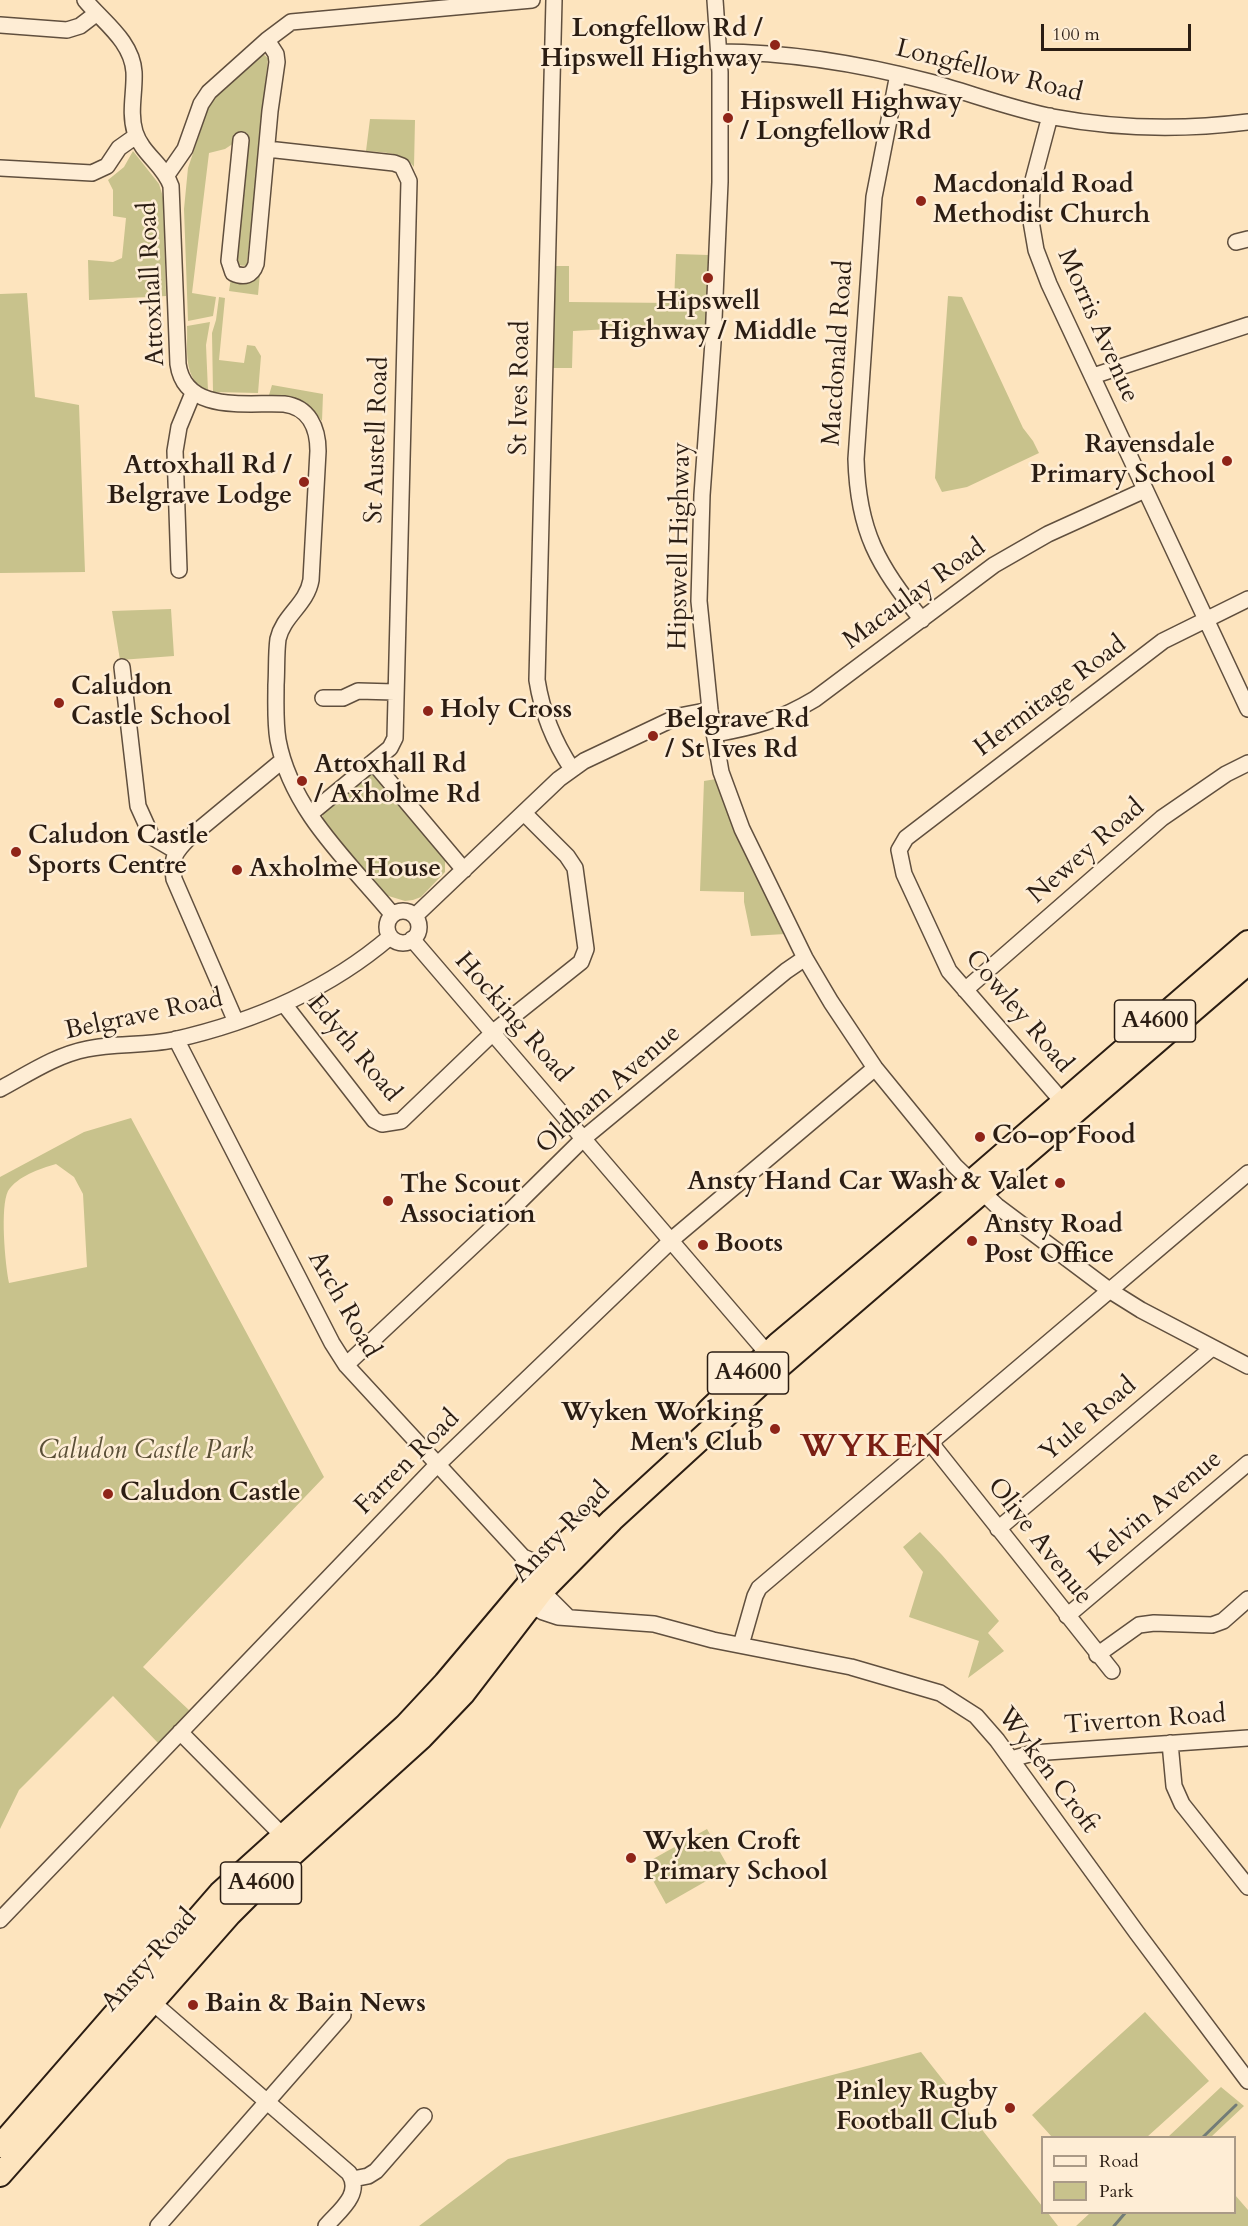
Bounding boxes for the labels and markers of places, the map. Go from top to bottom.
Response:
place label: Longfellow Rd / Hipswell Highway [540,14,763,76]
marker: Longfellow Rd / Hipswell Highway [768,38,782,52]
place label: Hipswell Highway / Longfellow Rd [740,87,963,148]
marker: Hipswell Highway / Longfellow Rd [721,111,735,125]
place label: Macdonald Road Methodist Church [933,170,1150,231]
marker: Macdonald Road Methodist Church [914,194,928,208]
marker: Hipswell Highway / Middle [701,271,715,285]
place label: Hipswell Highway / Middle [599,287,817,348]
place label: Ravensdale Primary School [1030,430,1215,491]
place label: Attoxhall Rd / Belgrave Lodge [107,451,292,512]
marker: Ravensdale Primary School [1220,454,1234,468]
marker: Attoxhall Rd / Belgrave Lodge [297,475,311,489]
place label: Caludon Castle School [71,672,231,734]
place label: Holy Cross [440,695,572,727]
marker: Caludon Castle School [52,696,66,710]
marker: Holy Cross [421,704,435,718]
place label: Belgrave Rd / St Ives Rd [665,705,809,766]
marker: Belgrave Rd / St Ives Rd [646,729,660,743]
place label: Attoxhall Rd / Axholme Rd [314,750,481,812]
marker: Attoxhall Rd / Axholme Rd [295,774,309,788]
place label: Caludon Castle Sports Centre [28,821,209,882]
marker: Caludon Castle Sports Centre [9,845,23,859]
place label: Axholme House [249,854,441,886]
marker: Axholme House [230,863,244,877]
place label: Co-op Food [992,1121,1136,1153]
marker: Co-op Food [973,1130,987,1144]
place label: Ansty Hand Car Wash & Valet [687,1167,1048,1199]
place label: The Scout Association [400,1170,536,1232]
marker: Ansty Hand Car Wash & Valet [1053,1176,1067,1190]
marker: The Scout Association [381,1194,395,1208]
place label: Ansty Road Post Office [984,1210,1123,1272]
place label: Boots [715,1229,783,1261]
marker: Ansty Road Post Office [965,1234,979,1248]
marker: Boots [696,1238,710,1252]
place label: Wyken Working Men's Club [561,1398,763,1460]
marker: Wyken Working Men's Club [768,1422,782,1436]
place label: Caludon Castle [120,1478,301,1510]
marker: Caludon Castle [101,1487,115,1501]
place label: Wyken Croft Primary School [643,1827,828,1888]
marker: Wyken Croft Primary School [624,1851,638,1865]
place label: Bain & Bain News [205,1989,426,2021]
marker: Bain & Bain News [186,1998,200,2012]
place label: Pinley Rugby Football Club [836,2077,998,2138]
marker: Pinley Rugby Football Club [1003,2101,1017,2115]

